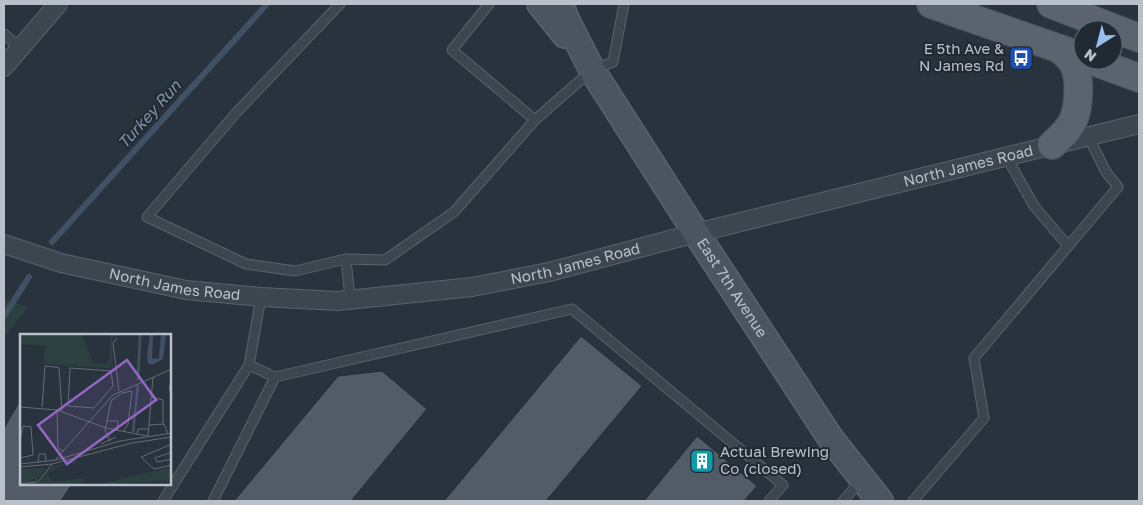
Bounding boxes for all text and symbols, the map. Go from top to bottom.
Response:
north arrow [1073,20,1123,70]
place label: E 5th Ave & N James Rd [919,39,1004,74]
bus stop icon: E 5th Ave & N James Rd [1008,45,1034,71]
text: N [1081,46,1099,66]
water label: Turkey Run [113,75,186,152]
street label: North James Road [901,140,1035,190]
street label: East 7th Avenue [694,234,772,341]
street label: North James Road [509,238,642,287]
street label: North James Road [108,264,241,303]
inset map [20,334,171,485]
place label: Actual Brewing Co (closed) [720,442,829,477]
building icon: Actual Brewing Co (closed) [689,448,715,474]

